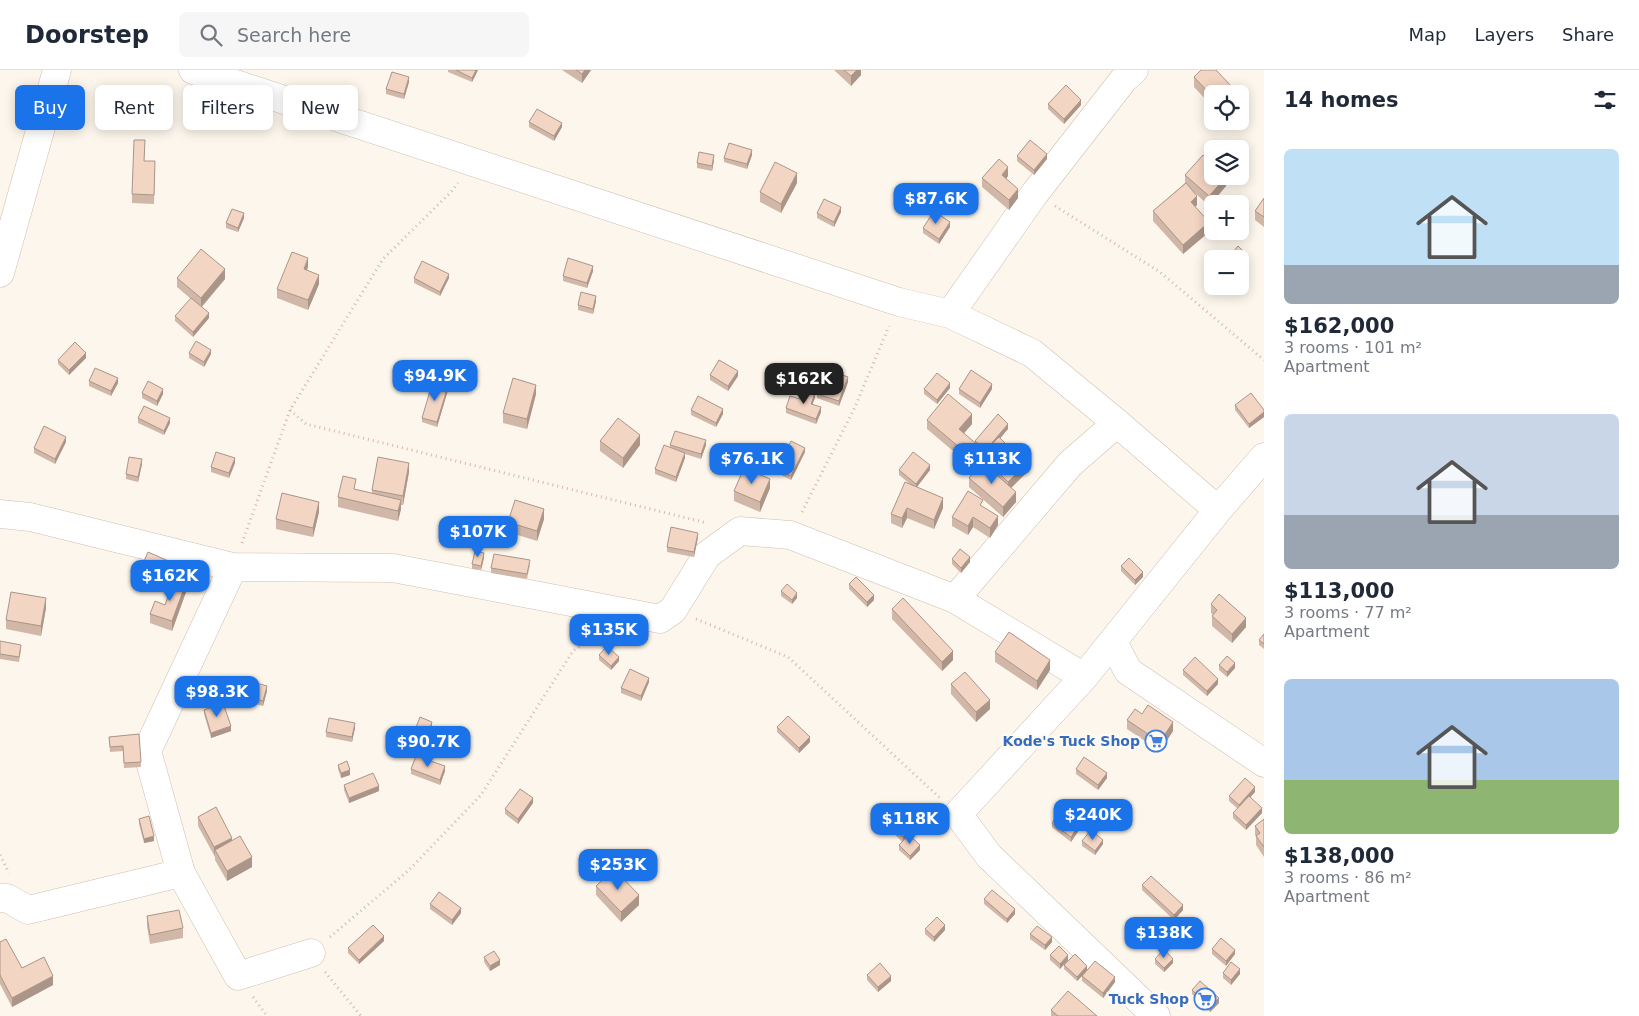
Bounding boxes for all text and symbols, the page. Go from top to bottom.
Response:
search box [179,12,529,57]
text: Doorstep [25,21,149,49]
icon: search [197,21,225,49]
text: Search here [237,24,351,46]
text: Map [1408,24,1446,45]
text: Layers [1474,24,1534,45]
text: Share [1562,24,1614,45]
chip: Buy [15,85,85,130]
chip: Rent [95,85,173,130]
chip: Filters [183,85,273,130]
chip: New [283,85,358,130]
map controls [1204,85,1249,295]
button: locate [1204,85,1249,130]
icon: filters [1591,86,1619,114]
text: 14 homes [1284,88,1399,112]
button: layers [1204,140,1249,185]
pin: $87.6K [895,182,977,225]
icon: home [1407,182,1497,272]
text: $87.6K [904,189,968,208]
button: + [1204,195,1249,240]
button: − [1204,250,1249,295]
text: $162,000 [1284,314,1394,338]
text: 3 rooms · 101 m² [1284,338,1422,357]
text: Apartment [1284,357,1370,376]
pin: $94.9K [394,360,476,402]
pin: $162K [769,362,839,405]
text: $94.9K [403,366,467,385]
text: $162K [776,369,832,388]
pin: $76.1K [711,442,793,485]
pin: $113K [957,442,1027,485]
icon: home [1407,447,1497,537]
text: $76.1K [720,449,784,468]
text: $113K [964,449,1020,468]
pin: $107K [443,516,513,558]
text: $107K [450,522,506,541]
pin: $162K [135,560,205,602]
text: $162K [142,566,198,585]
text: $113,000 [1284,579,1394,603]
text: 3 rooms · 77 m² [1284,603,1412,622]
pin: $135K [574,614,644,656]
text: $135K [581,620,637,639]
text: Apartment [1284,622,1370,641]
pin: $98.3K [176,676,258,718]
text: $98.3K [185,682,249,701]
icon: home [1407,712,1497,802]
pin: $90.7K [387,726,469,768]
supermarket icon: Kode's Tuck Shop [1144,729,1168,753]
text: $90.7K [396,732,460,751]
place label: Kode's Tuck Shop [1003,733,1140,749]
pin: $240K [1058,798,1128,841]
pin: $118K [875,802,945,845]
text: $240K [1065,805,1121,824]
text: $118K [882,809,938,828]
text: $138,000 [1284,844,1394,868]
pin: $253K [583,848,653,891]
text: $253K [590,855,646,874]
text: 3 rooms · 86 m² [1284,868,1412,887]
text: Apartment [1284,887,1370,906]
pin: $138K [1129,916,1199,959]
text: $138K [1136,923,1192,942]
supermarket icon: Tuck Shop [1193,987,1217,1011]
place label: Tuck Shop [1109,991,1189,1007]

